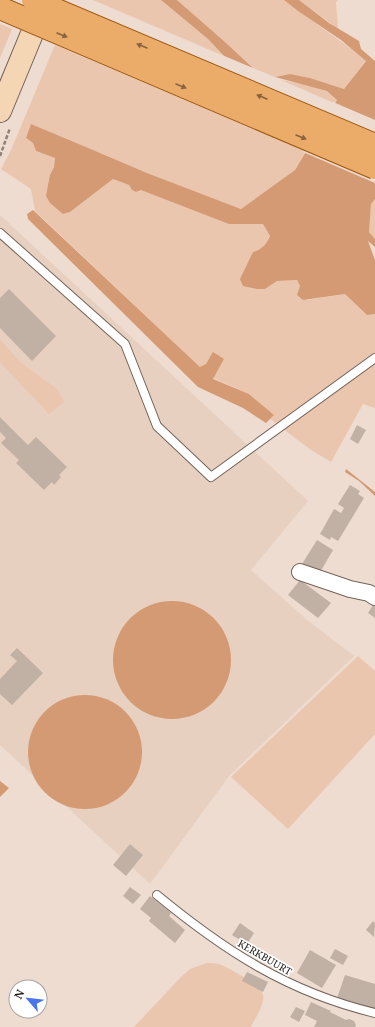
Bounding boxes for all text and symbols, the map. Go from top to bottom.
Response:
one-way arrow [56,32,68,38]
one-way arrow [137,43,148,49]
one-way arrow [176,83,188,89]
one-way arrow [256,94,267,100]
one-way arrow [295,134,307,140]
street label: KERKBUURT [235,936,295,978]
north arrow [8,979,48,1019]
text: N [10,986,28,1001]

